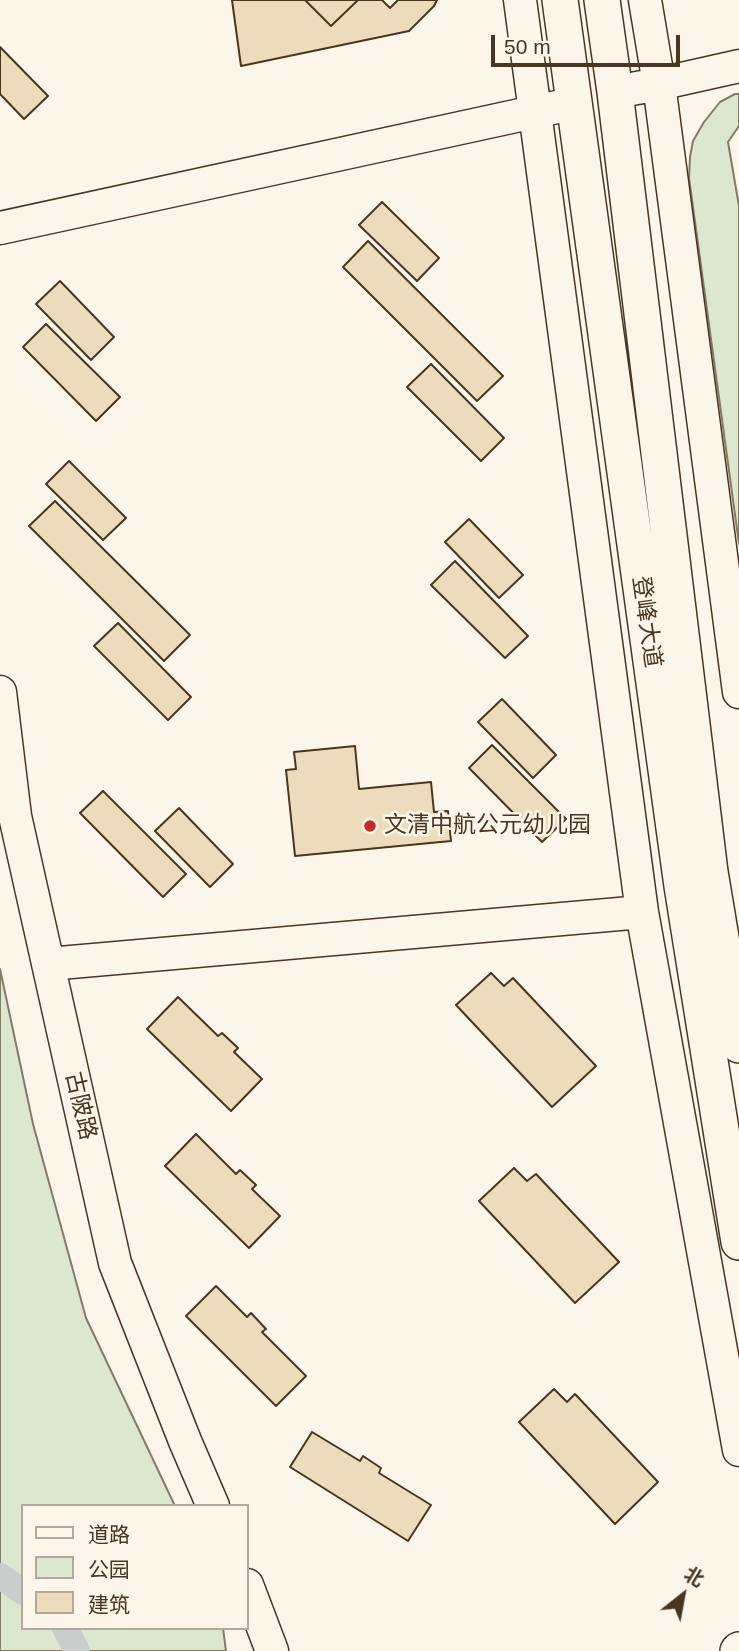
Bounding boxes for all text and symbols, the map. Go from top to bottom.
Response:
scale bar [494,21,683,65]
text: 50 m [504,35,551,58]
street label: 登峰大道 [626,575,666,669]
place label: 文清中航公元幼儿园 [384,812,591,840]
marker: 文清中航公元幼儿园 [362,818,378,834]
street label: 古陂路 [59,1069,101,1143]
legend [21,1504,248,1630]
text: 道路 [88,1523,130,1546]
text: 公园 [88,1558,130,1581]
north arrow [648,1560,718,1630]
text: 北 [681,1563,708,1590]
text: 建筑 [88,1593,130,1616]

